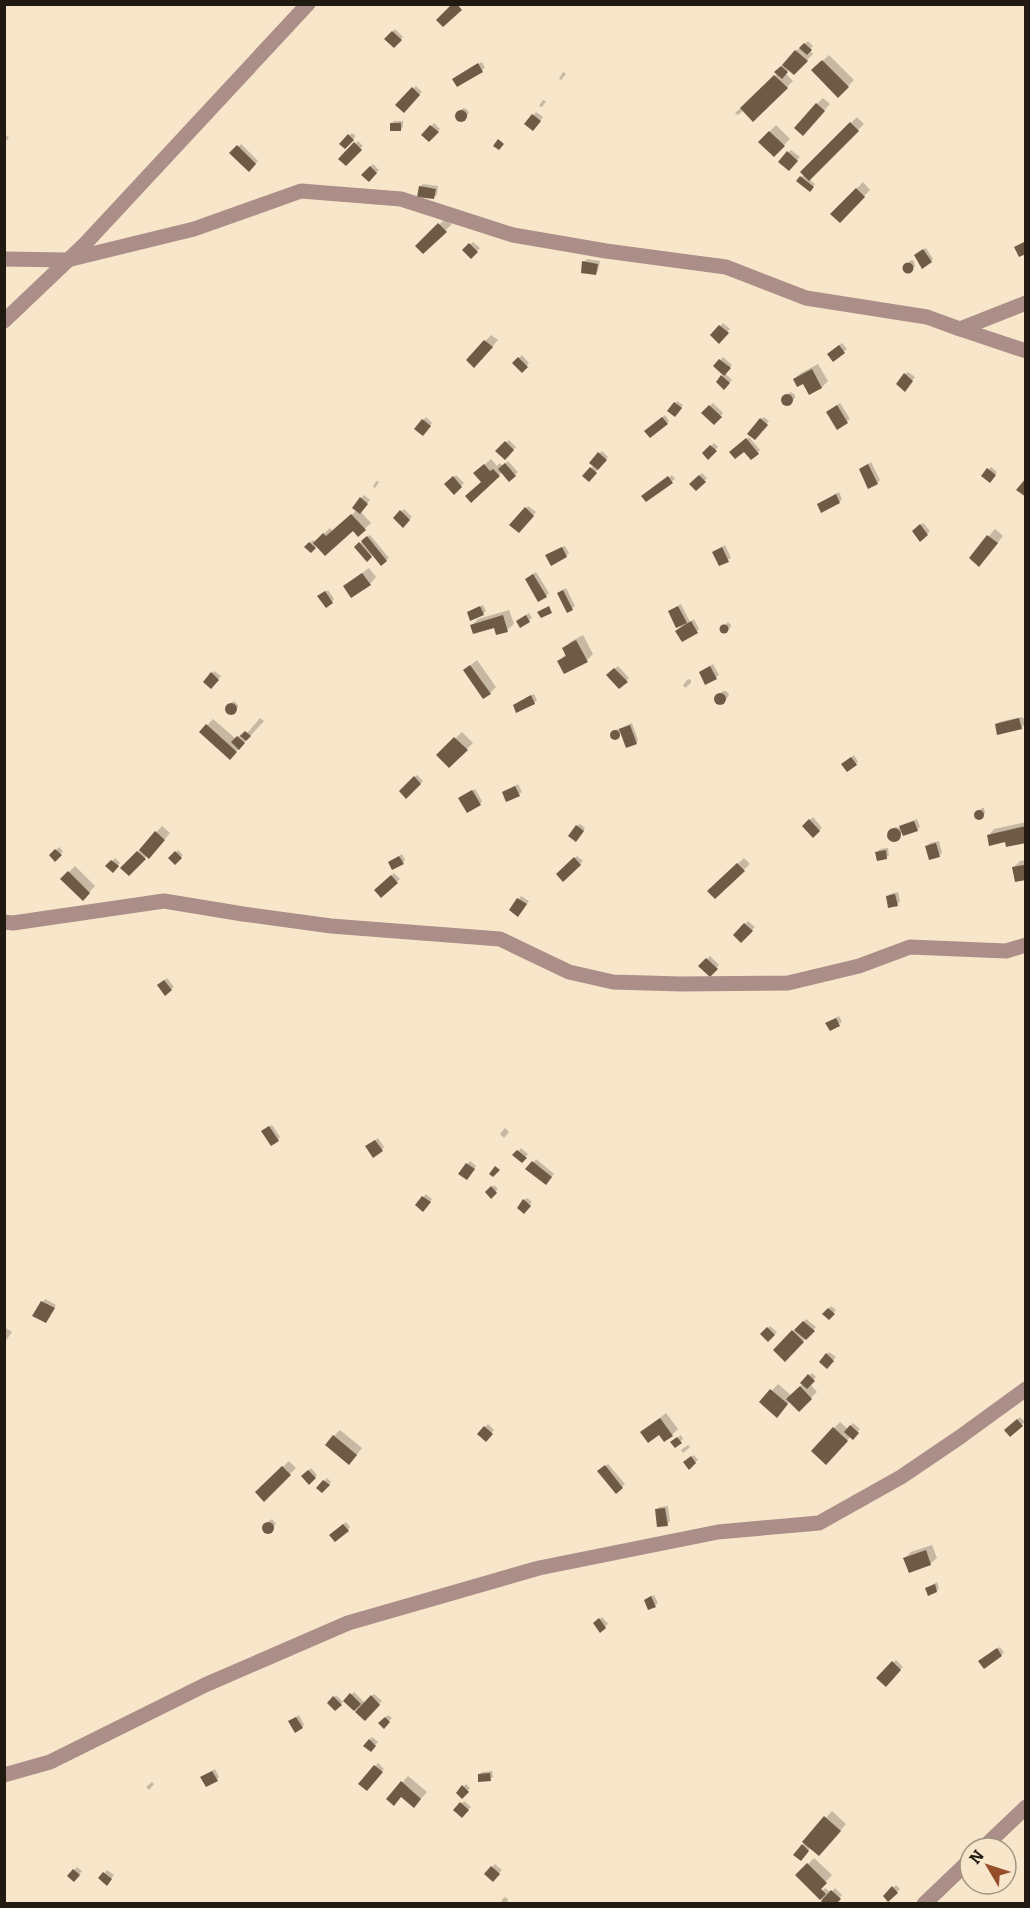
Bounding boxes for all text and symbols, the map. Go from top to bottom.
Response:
north arrow [958,1836,1018,1896]
text: N [965,1846,988,1868]

